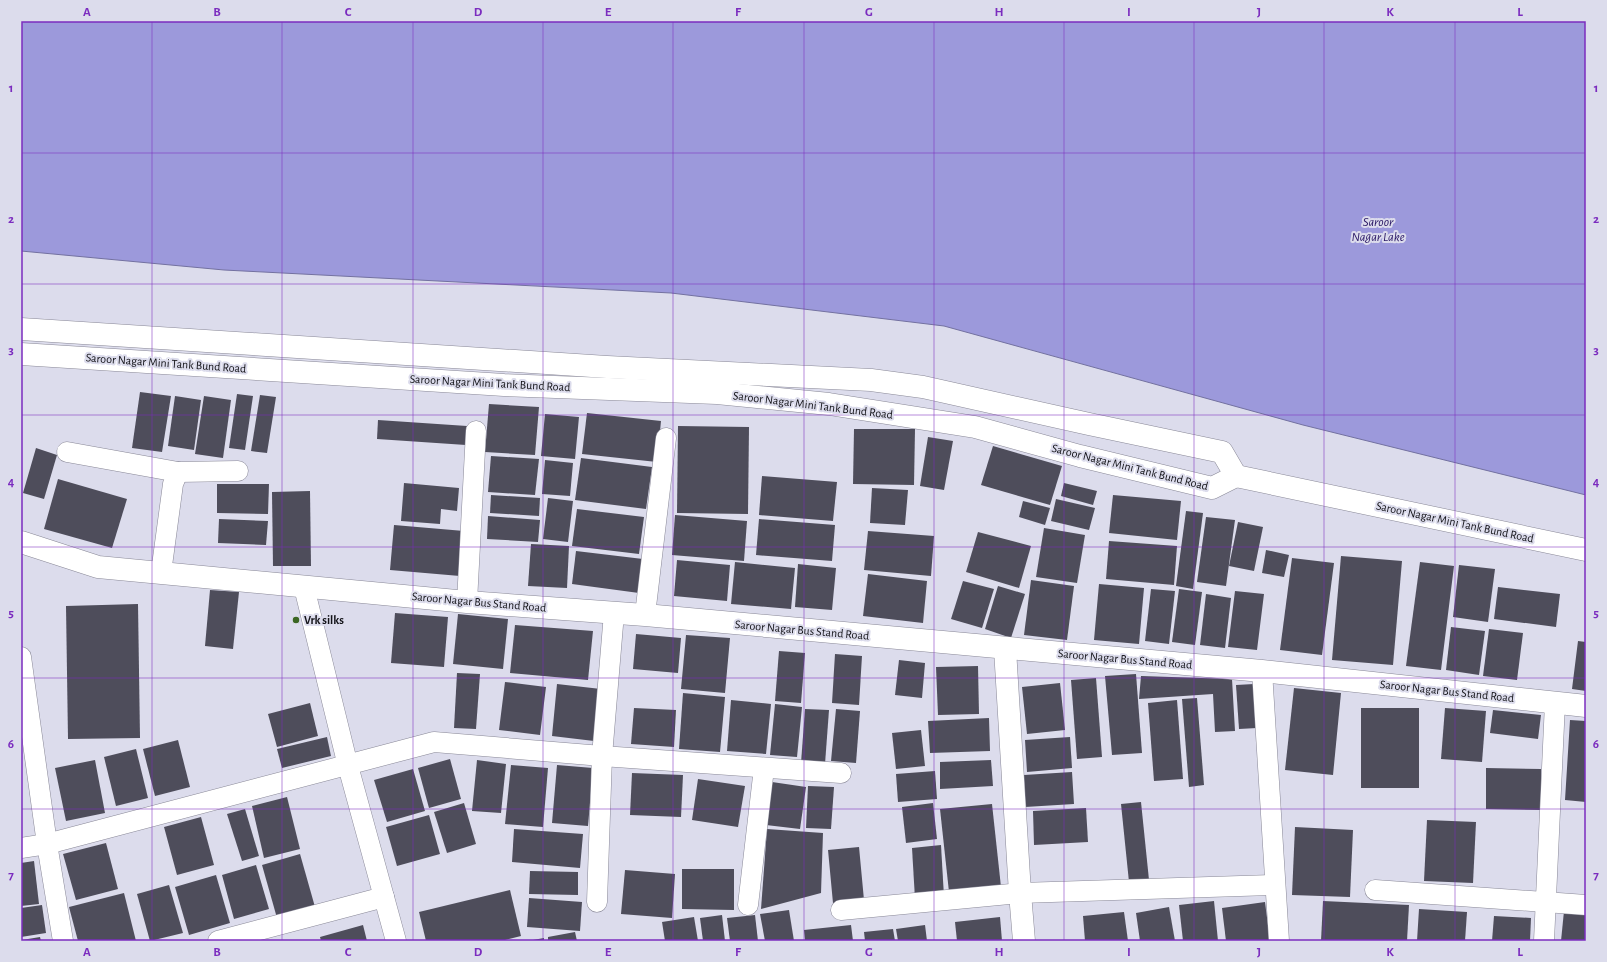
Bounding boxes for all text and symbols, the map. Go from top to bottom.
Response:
text: A [83,6,91,19]
text: B [213,6,221,19]
text: C [345,6,352,19]
text: D [474,6,483,19]
text: E [605,6,612,19]
text: F [735,6,742,19]
text: G [865,6,873,19]
text: H [994,6,1004,19]
text: I [1127,6,1131,19]
text: J [1257,6,1261,19]
text: K [1386,6,1394,19]
text: L [1517,6,1523,19]
text: 1 [9,82,13,95]
text: 1 [1594,82,1598,95]
text: 2 [8,213,14,226]
text: 2 [1593,213,1599,226]
water label: Saroor Nagar Lake [1351,216,1405,244]
text: 3 [8,344,14,357]
text: 3 [1593,344,1599,357]
street label: Saroor Nagar Mini Tank Bund Road [85,351,247,375]
street label: Saroor Nagar Mini Tank Bund Road [409,373,571,393]
street label: Saroor Nagar Mini Tank Bund Road [732,389,894,421]
street label: Saroor Nagar Mini Tank Bund Road [1050,442,1210,492]
text: 4 [8,476,15,489]
text: 4 [1593,476,1600,489]
street label: Saroor Nagar Mini Tank Bund Road [1375,499,1535,545]
street label: Saroor Nagar Bus Stand Road [411,590,547,614]
text: 5 [8,607,14,620]
text: 5 [1593,607,1599,620]
place label: Vrk silks [304,614,344,626]
marker: Vrk silks [291,615,301,625]
street label: Saroor Nagar Bus Stand Road [734,618,870,642]
street label: Saroor Nagar Bus Stand Road [1057,647,1193,671]
street label: Saroor Nagar Bus Stand Road [1379,678,1515,704]
text: 6 [8,738,14,751]
text: 6 [1593,738,1599,751]
text: 7 [8,869,14,882]
text: 7 [1593,869,1599,882]
text: A [83,946,91,959]
text: B [213,946,221,959]
text: C [345,946,352,959]
text: D [474,946,483,959]
text: E [605,946,612,959]
text: F [735,946,742,959]
text: G [865,946,873,959]
text: H [994,946,1004,959]
text: I [1127,946,1131,959]
text: J [1257,946,1261,959]
text: K [1386,946,1394,959]
text: L [1517,946,1523,959]

